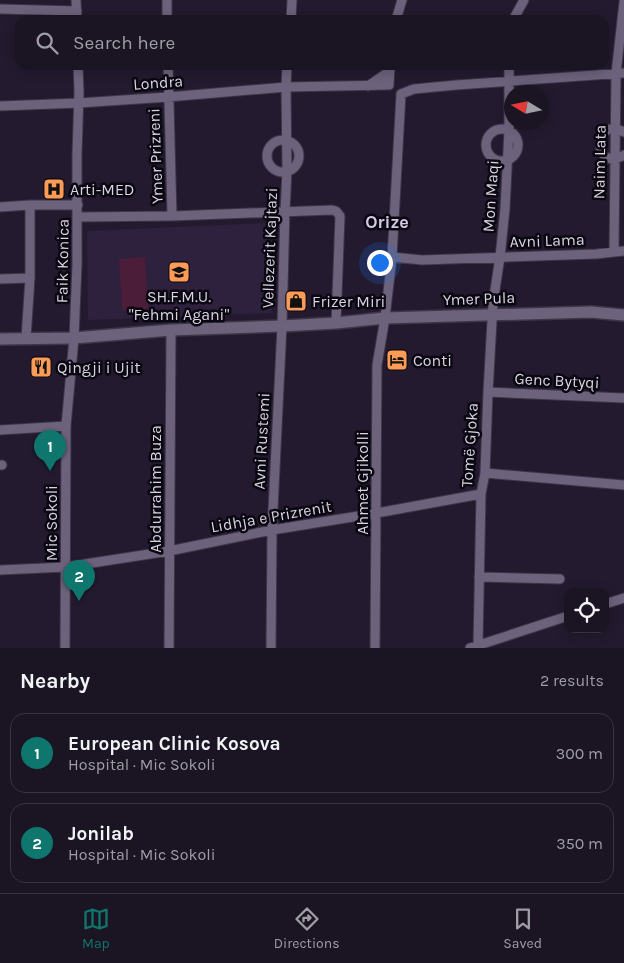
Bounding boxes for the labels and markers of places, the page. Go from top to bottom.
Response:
hospital icon: Arti-MED [42,177,66,201]
place label: Arti-MED [70,180,134,199]
school or university icon: SH.F.M.U. "Fehmi Agani" [167,260,191,284]
place label: SH.F.M.U. "Fehmi Agani" [129,287,229,324]
shop icon: Frizer Miri [284,289,308,313]
place label: Frizer Miri [312,292,385,311]
hotel icon: Conti [385,348,409,372]
place label: Conti [413,351,452,370]
restaurant icon: Qingji i Ujit [29,355,53,379]
place label: Qingji i Ujit [57,358,140,377]
pin: 1 [34,430,66,471]
pin: 2 [63,560,95,601]

